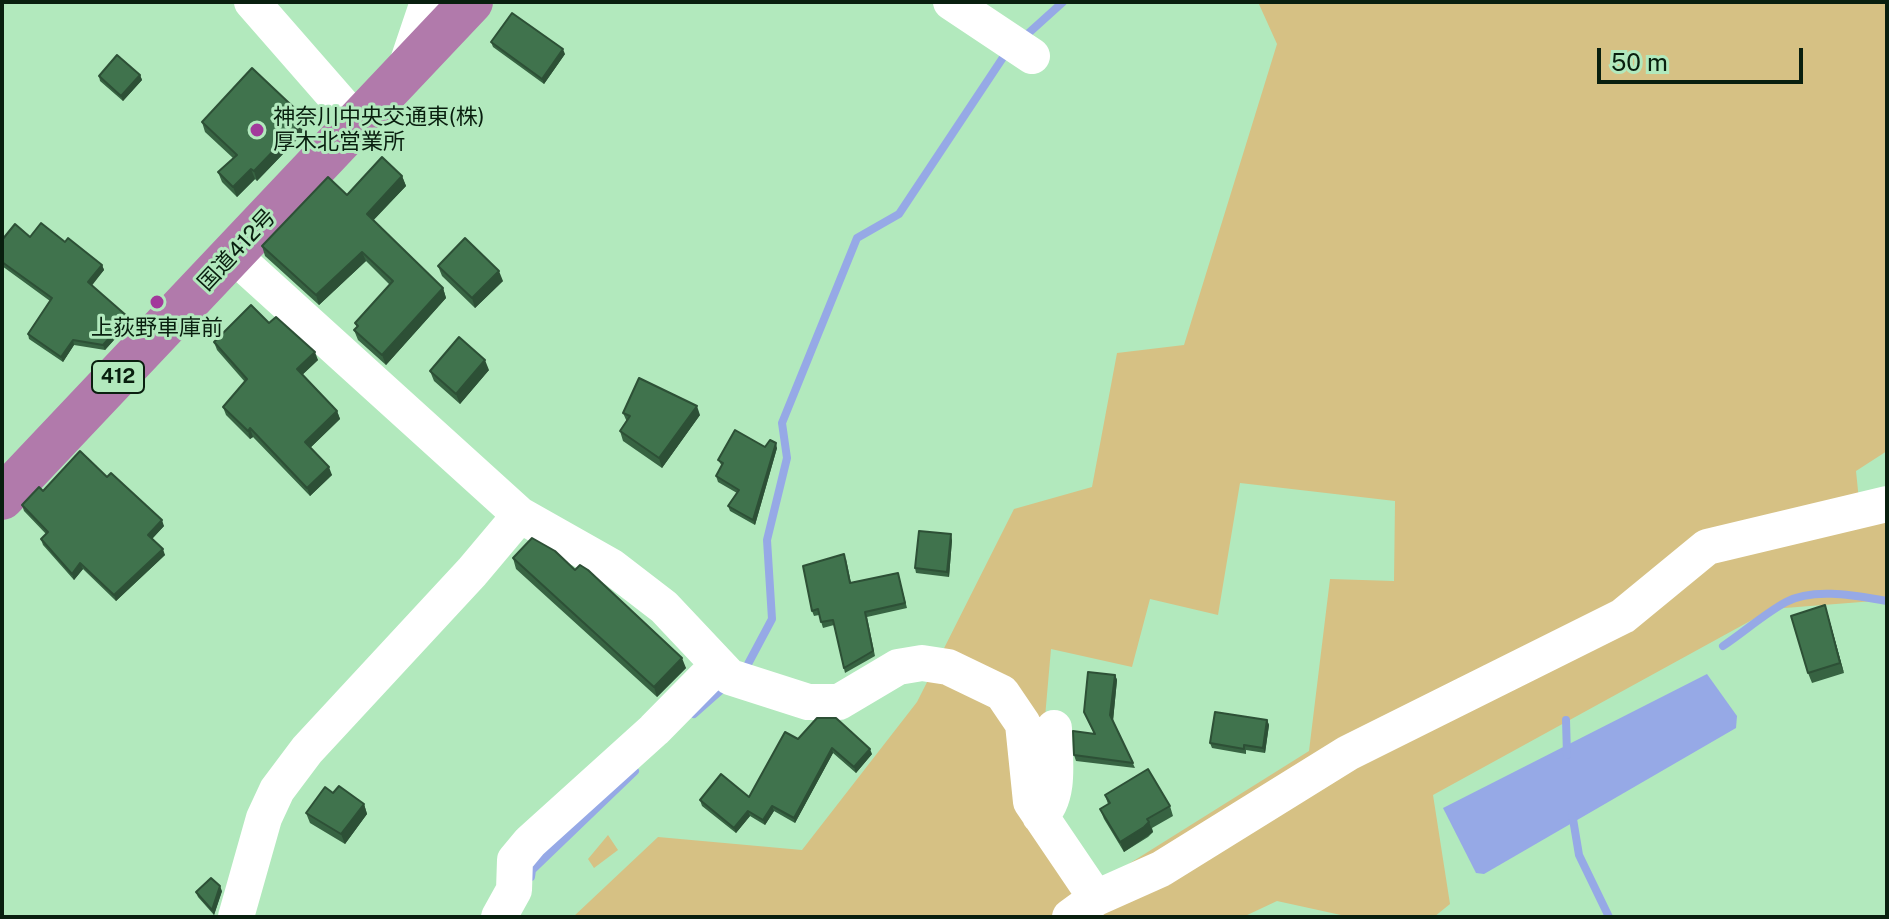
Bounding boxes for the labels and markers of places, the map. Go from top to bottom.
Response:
place label: 神奈川中央交通東(株) 厚木北営業所 [273,104,484,156]
marker: 神奈川中央交通東(株) 厚木北営業所 [248,121,266,139]
marker: 上荻野車庫前 [148,293,166,311]
place label: 上荻野車庫前 [91,315,223,341]

